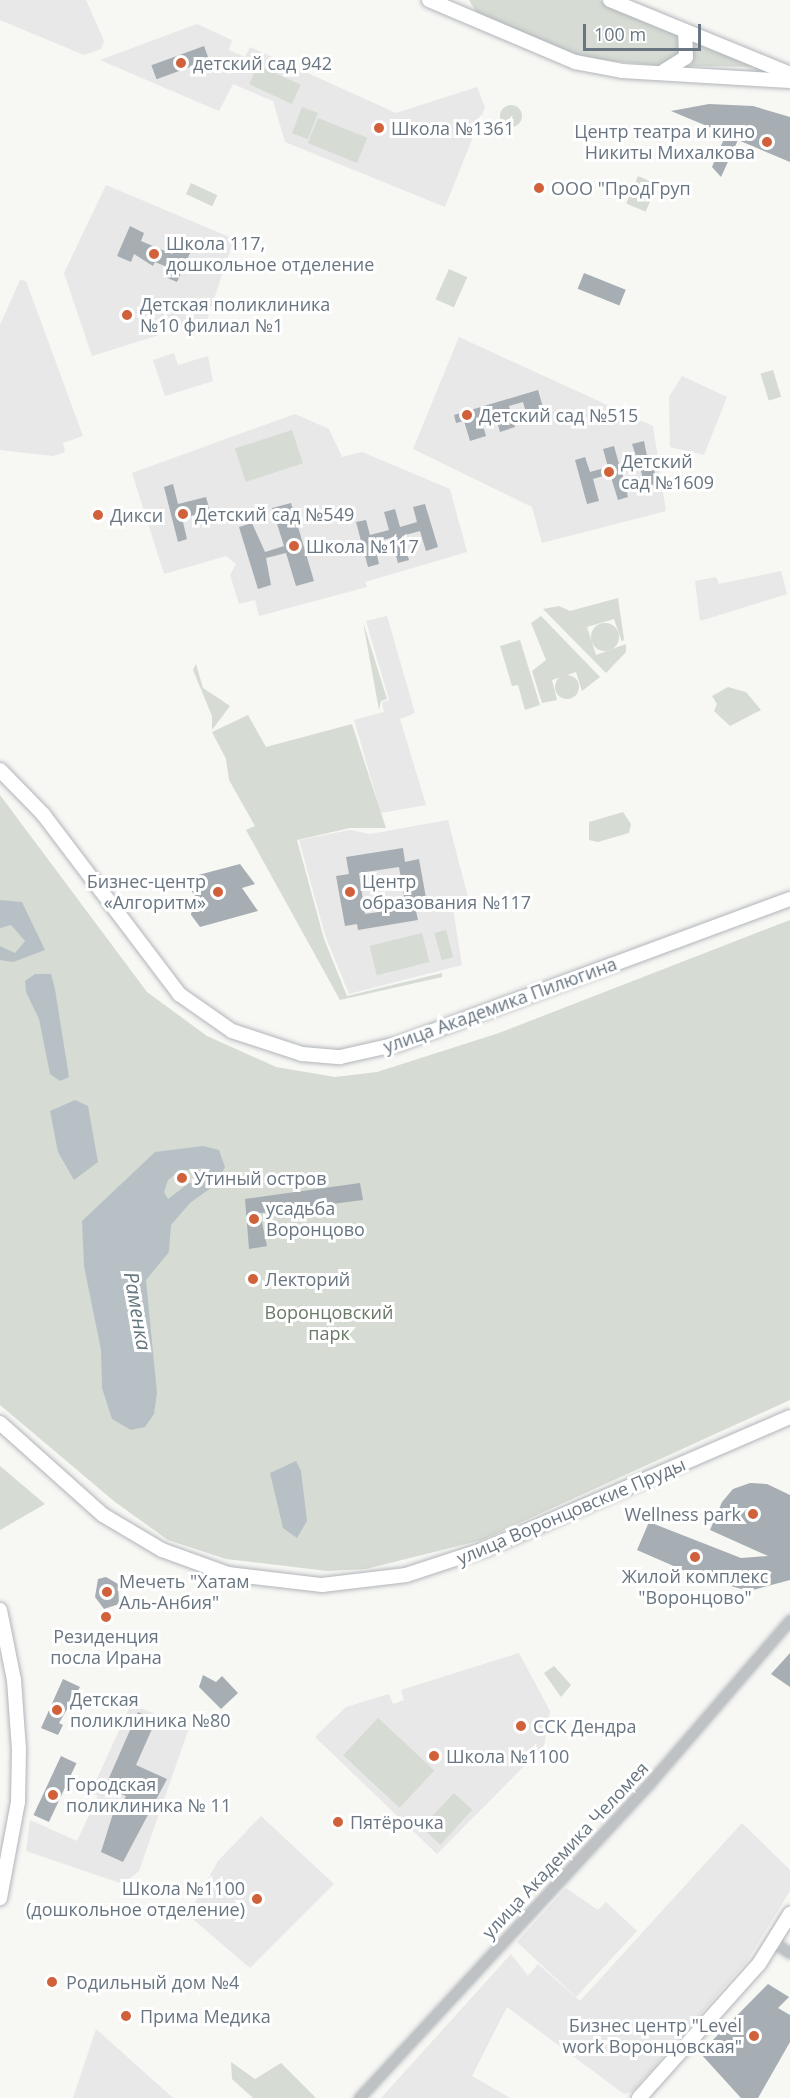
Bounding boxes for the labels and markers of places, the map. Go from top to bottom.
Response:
place label: детский сад 942 [193,52,332,74]
marker: детский сад 942 [174,56,188,70]
place label: Школа №1361 [391,117,514,139]
marker: Школа №1361 [372,121,386,135]
place label: Центр театра и кино Никиты Михалкова [574,121,755,164]
marker: Центр театра и кино Никиты Михалкова [760,135,774,149]
place label: ООО "ПродГруп [551,177,691,199]
marker: ООО "ПродГруп [532,181,546,195]
place label: Школа 117, дошкольное отделение [166,233,374,276]
marker: Школа 117, дошкольное отделение [147,247,161,261]
place label: Детская поликлиника №10 филиал №1 [140,294,330,336]
marker: Детская поликлиника №10 филиал №1 [118,306,136,324]
place label: Детский сад №515 [479,404,638,426]
marker: Детский сад №515 [460,408,474,422]
place label: Детский сад №1609 [621,451,714,494]
marker: Детский сад №1609 [602,465,616,479]
place label: Детский сад №549 [195,503,354,525]
place label: Дикси [110,504,163,526]
marker: Детский сад №549 [176,507,190,521]
marker: Дикси [91,508,105,522]
place label: Школа №117 [306,535,419,557]
marker: Школа №117 [287,539,301,553]
place label: Бизнес-центр «Алгоритм» [87,871,206,914]
place label: Центр образования №117 [362,871,531,914]
marker: Бизнес-центр «Алгоритм» [211,885,225,899]
marker: Центр образования №117 [343,885,357,899]
place label: Утиный остров [194,1167,326,1189]
marker: Утиный остров [175,1171,189,1185]
place label: усадьба Воронцово [266,1198,365,1240]
marker: усадьба Воронцово [247,1212,261,1226]
place label: Лекторий [265,1268,350,1290]
marker: Лекторий [246,1272,260,1286]
place label: Wellness park [624,1503,741,1525]
marker: Wellness park [746,1507,760,1521]
marker: Жилой комплекс "Воронцово" [688,1550,702,1564]
place label: Жилой комплекс "Воронцово" [622,1566,768,1608]
place label: Мечеть "Хатам Аль-Анбия" [119,1571,249,1614]
marker: Мечеть "Хатам Аль-Анбия" [100,1585,114,1599]
marker: Резиденция посла Ирана [99,1610,113,1624]
place label: Резиденция посла Ирана [50,1626,162,1668]
place label: Детская поликлиника №80 [70,1689,231,1732]
marker: Детская поликлиника №80 [48,1701,66,1719]
place label: ССК Дендра [533,1715,636,1737]
marker: ССК Дендра [514,1719,528,1733]
place label: Школа №1100 [446,1745,569,1767]
marker: Школа №1100 [427,1749,441,1763]
place label: Городская поликлиника № 11 [66,1774,231,1816]
marker: Городская поликлиника № 11 [44,1786,62,1804]
place label: Пятёрочка [350,1811,444,1833]
marker: Пятёрочка [331,1815,345,1829]
place label: Школа №1100 (дошкольное отделение) [26,1878,245,1920]
marker: Школа №1100 (дошкольное отделение) [250,1892,264,1906]
place label: Родильный дом №4 [66,1971,239,1993]
marker: Родильный дом №4 [43,1973,61,1991]
place label: Прима Медика [140,2005,271,2027]
marker: Прима Медика [117,2007,135,2025]
place label: Бизнес центр "Level work Воронцовская" [563,2015,742,2058]
marker: Бизнес центр "Level work Воронцовская" [747,2029,761,2043]

